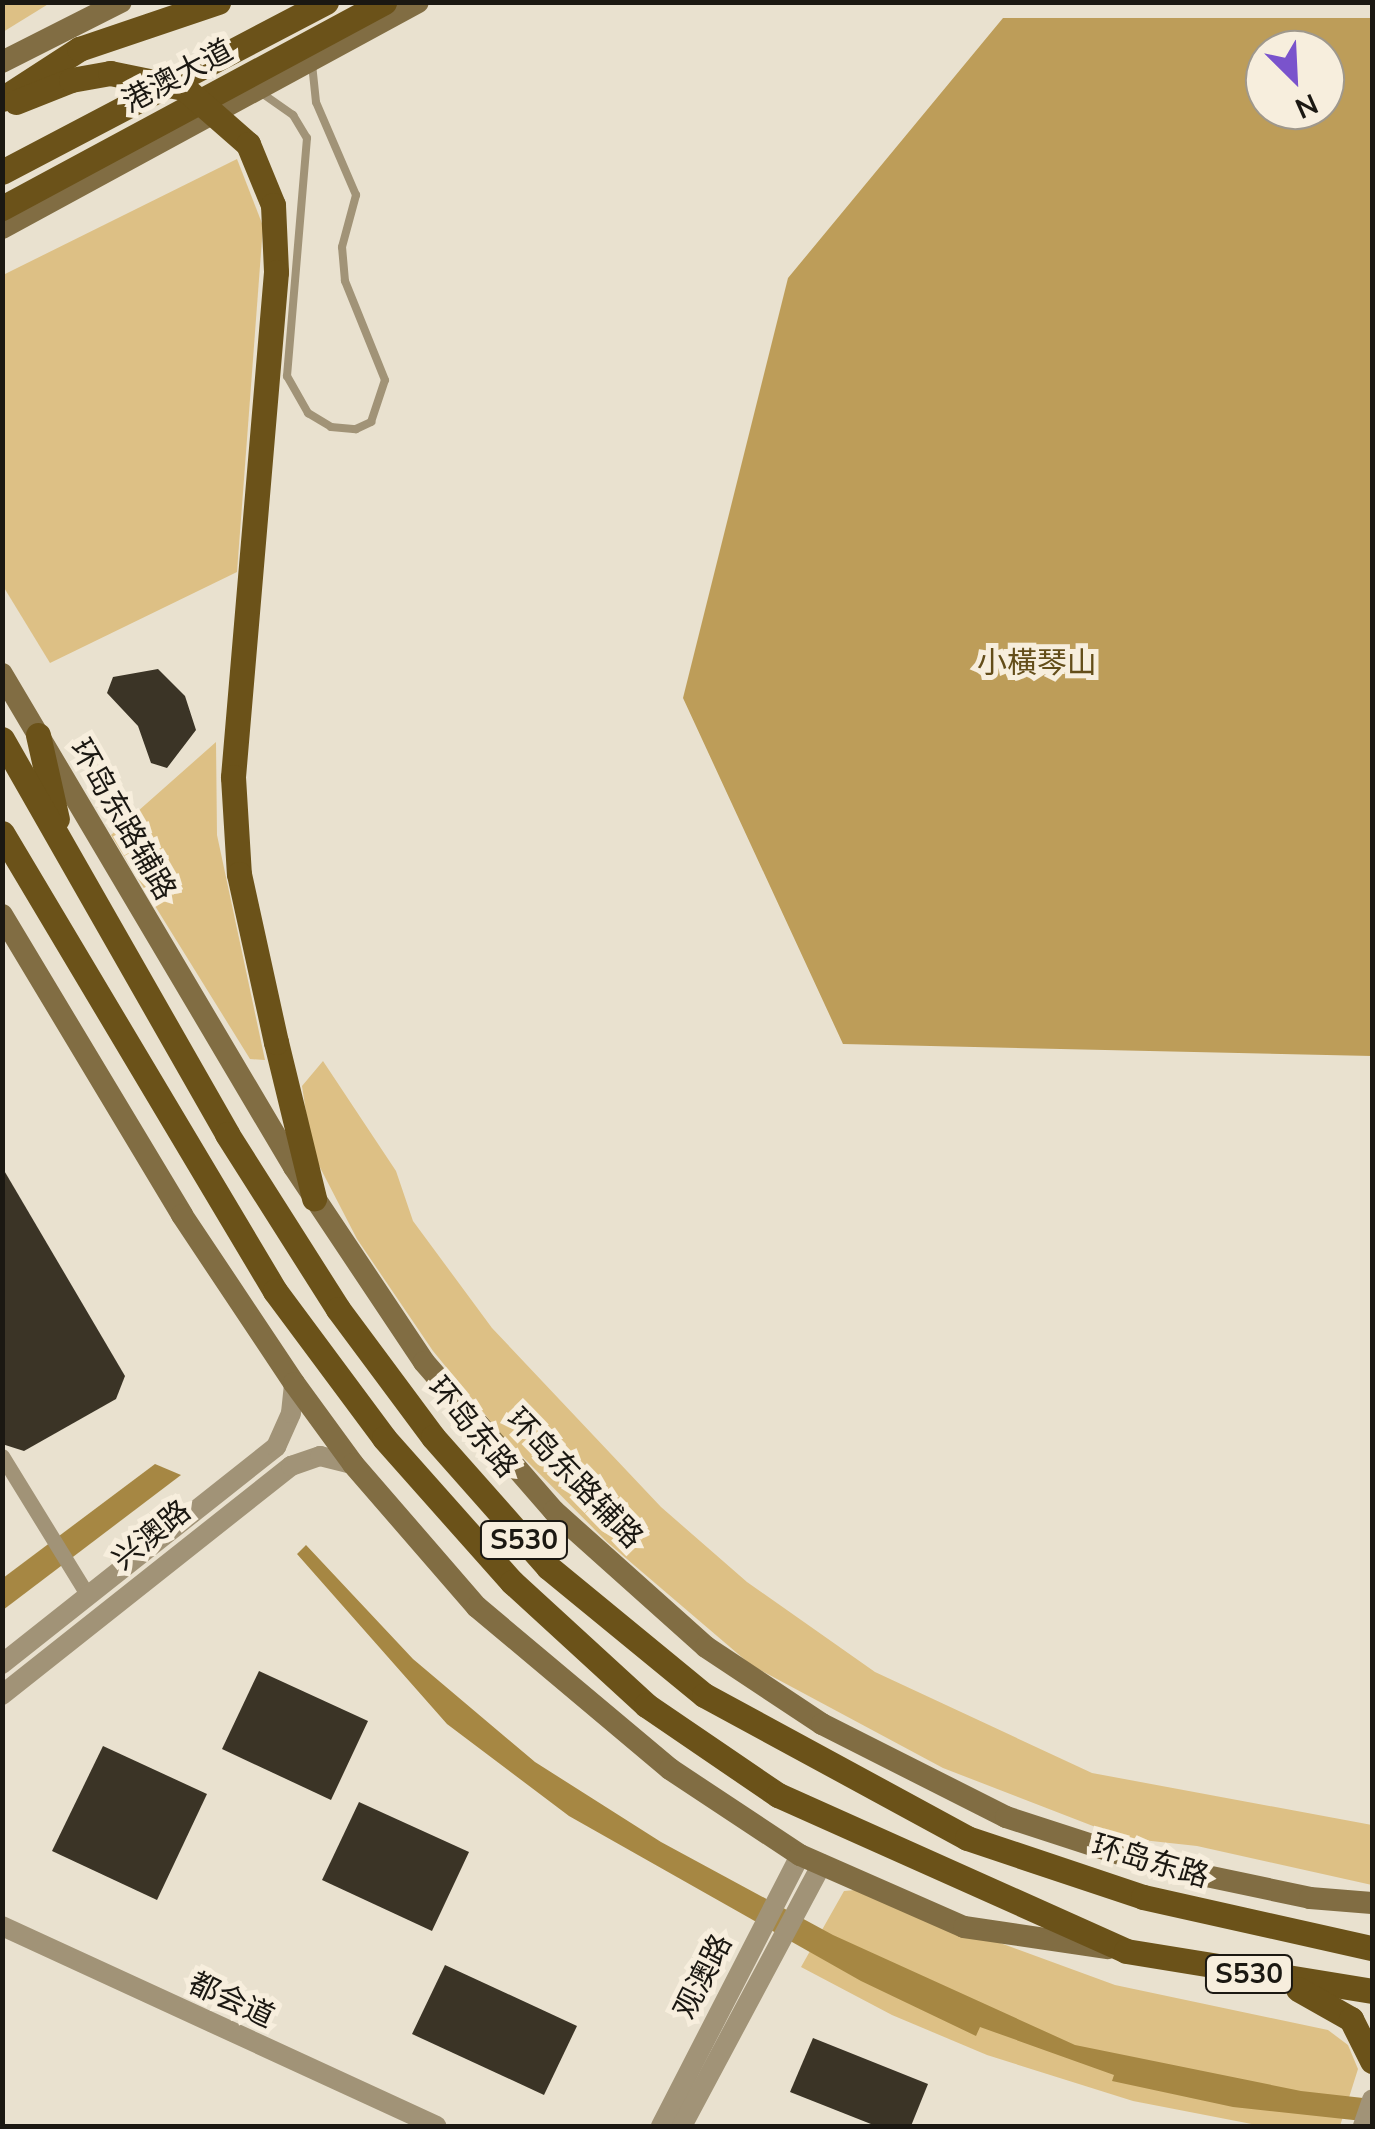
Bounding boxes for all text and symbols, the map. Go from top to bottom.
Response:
north arrow [1245,30,1345,130]
street label: 港澳大道 [117,33,239,121]
text: N [1289,84,1324,127]
park label: 小橫琴山 [977,646,1097,682]
street label: 环岛东路辅路 [61,733,183,907]
street label: 环岛东路 [420,1370,524,1486]
street label: 环岛东路辅路 [499,1402,649,1556]
street label: 兴澳路 [106,1494,198,1578]
road number: S530 [479,1517,569,1563]
street label: 环岛东路 [1087,1828,1213,1896]
street label: 观澳路 [668,1929,740,2025]
road number: S530 [1204,1951,1294,1997]
street label: 都会道 [183,1966,279,2036]

